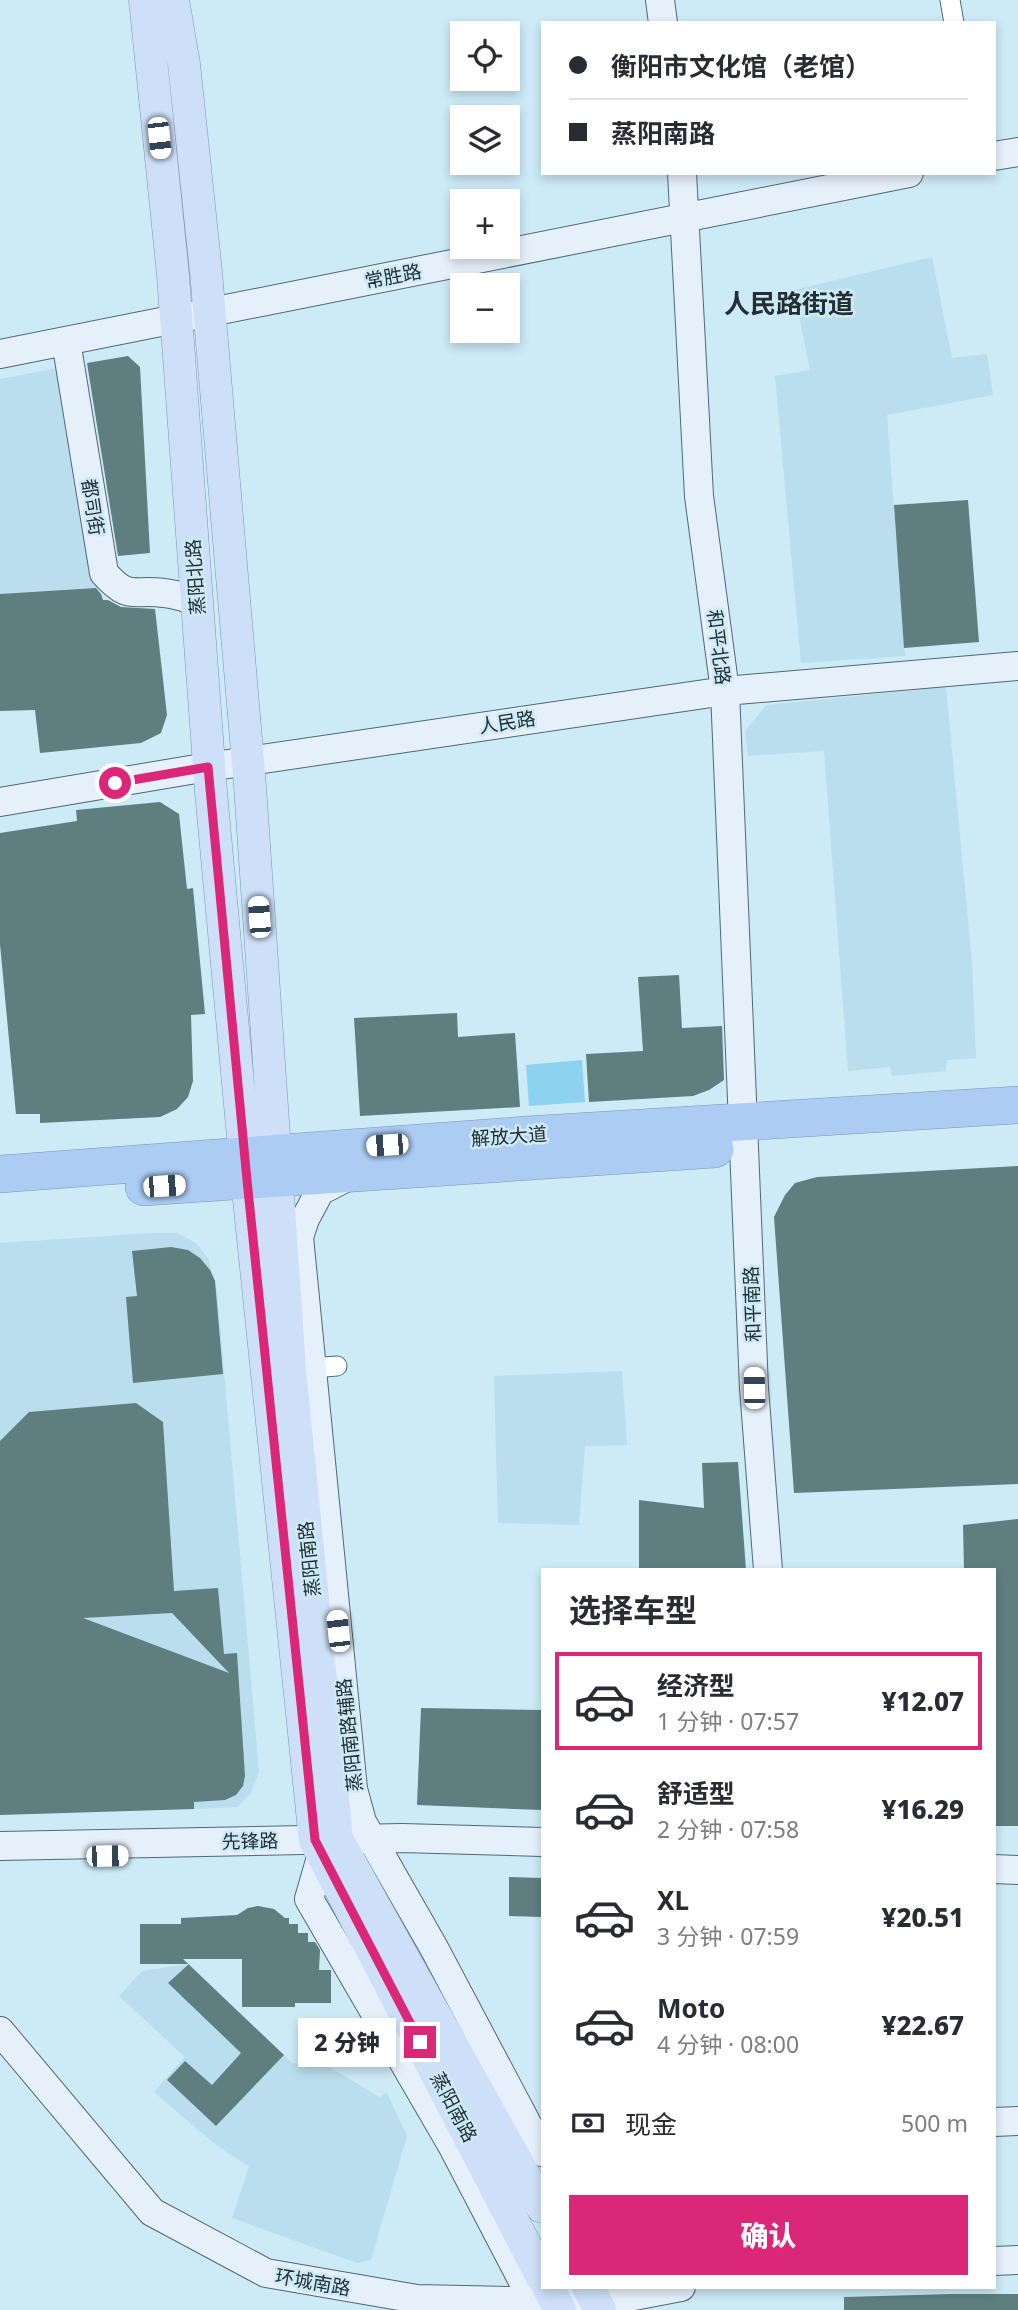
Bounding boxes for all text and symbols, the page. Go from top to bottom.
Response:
map controls [450,21,520,343]
button: locate [450,21,520,91]
text: 衡阳市文化馆（老馆） [611,48,871,84]
button: layers [450,105,520,175]
text: 蒸阳南路 [611,115,715,151]
car [147,116,172,160]
button: + [450,189,520,259]
street label: 常胜路 [363,258,423,294]
button: − [450,273,520,343]
district label: 人民路街道 [724,285,854,321]
street label: 都司街 [76,477,110,537]
street label: 蒸阳北路 [179,538,211,616]
street label: 和平北路 [701,608,737,686]
street label: 人民路 [477,705,537,739]
route start [99,767,131,799]
car [248,895,271,939]
street label: 解放大道 [470,1120,548,1152]
car [366,1133,409,1157]
car [143,1174,186,1198]
street label: 和平南路 [738,1266,766,1342]
car [744,1367,765,1409]
street label: 蒸阳南路 [292,1520,326,1598]
text: 选择车型 [569,1588,697,1631]
car [326,1609,351,1653]
text: 经济型 [657,1667,735,1703]
icon: car [573,1670,636,1733]
street label: 蒸阳南路辅路 [330,1677,368,1793]
text: ¥12.07 [881,1683,964,1719]
text: 1 分钟 · 07:57 [657,1705,799,1737]
text: 舒适型 [657,1775,735,1811]
icon: car [573,1778,636,1841]
text: ¥16.29 [881,1791,964,1827]
text: 2 分钟 · 07:58 [657,1813,799,1845]
street label: 先锋路 [221,1828,279,1854]
car [86,1845,129,1867]
text: XL [657,1882,689,1918]
icon: car [573,1886,636,1949]
text: ¥20.51 [881,1899,964,1935]
text: 3 分钟 · 07:59 [657,1920,799,1952]
text: Moto [657,1990,725,2026]
icon: car [573,1994,636,2057]
text: ¥22.67 [881,2007,964,2043]
callout: 2 分钟 [298,2018,396,2066]
text: 2 分钟 [314,2026,380,2058]
route end [404,2026,436,2058]
text: 4 分钟 · 08:00 [657,2028,799,2060]
street label: 蒸阳南路 [425,2067,483,2147]
icon: cash [569,2104,607,2142]
text: 现金 [625,2106,677,2142]
text: 500 m [901,2107,968,2139]
button: 确认 [569,2195,968,2275]
street label: 环城南路 [273,2263,353,2301]

